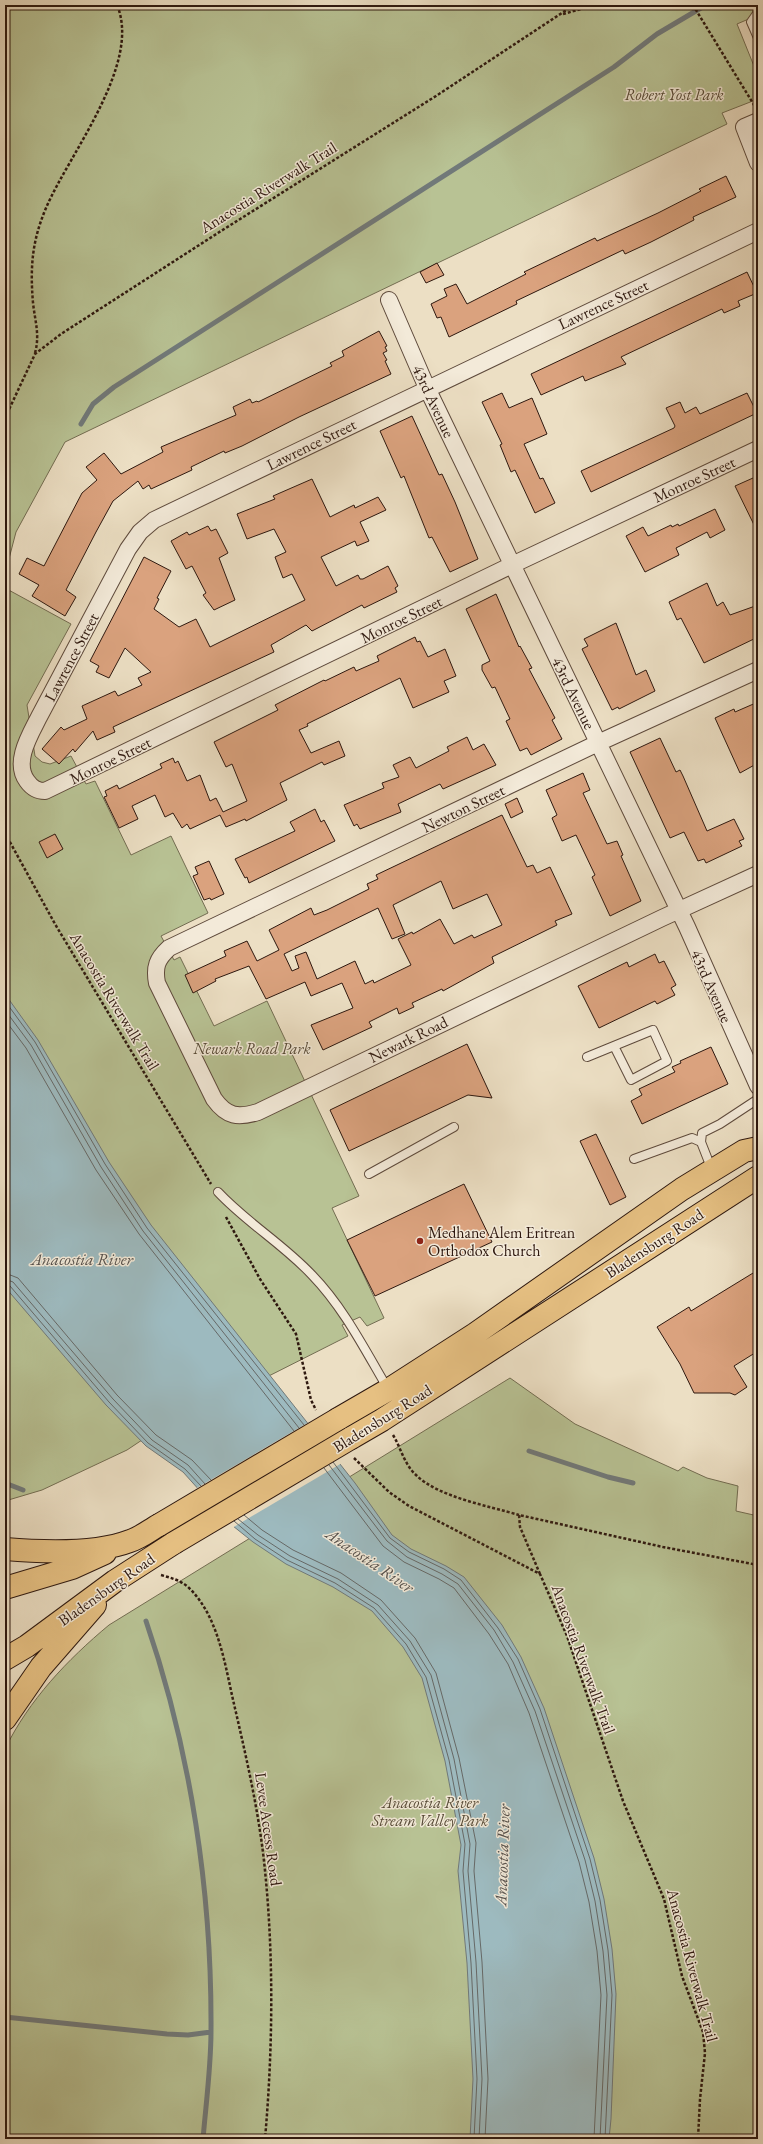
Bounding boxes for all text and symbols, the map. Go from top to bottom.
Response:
park label: Robert Yost Park [624,84,724,105]
street label: Anacostia Riverwalk Trail [195,137,341,239]
street label: Lawrence Street [555,274,652,335]
street label: 43rd Avenue [408,361,460,441]
street label: Lawrence Street [263,414,359,475]
street label: Monroe Street [650,451,739,508]
street label: Monroe Street [357,591,446,648]
street label: Lawrence Street [39,609,104,705]
street label: 43rd Avenue [547,654,600,733]
street label: Monroe Street [66,732,155,789]
street label: Newton Street [418,779,508,838]
street label: Anacostia Riverwalk Trail [64,927,164,1074]
street label: 43rd Avenue [686,946,737,1026]
street label: Newark Road [365,1011,452,1068]
park label: Newark Road Park [192,1038,311,1059]
street label: Bladensburg Road [601,1203,708,1283]
place label: Medhane Alem Eritrean Orthodox Church [428,1222,576,1261]
marker: Medhane Alem Eritrean Orthodox Church [415,1236,425,1246]
water label: Anacostia River [29,1248,135,1270]
street label: Bladensburg Road [329,1379,437,1457]
water label: Anacostia River [320,1521,420,1598]
street label: Bladensburg Road [54,1548,159,1630]
street label: Anacostia Riverwalk Trail [546,1581,620,1737]
street label: Levee Access Road [250,1771,287,1888]
park label: Anacostia River Stream Valley Park [371,1792,489,1831]
water label: Anacostia River [489,1802,515,1908]
street label: Anacostia Riverwalk Trail [662,1885,723,2044]

